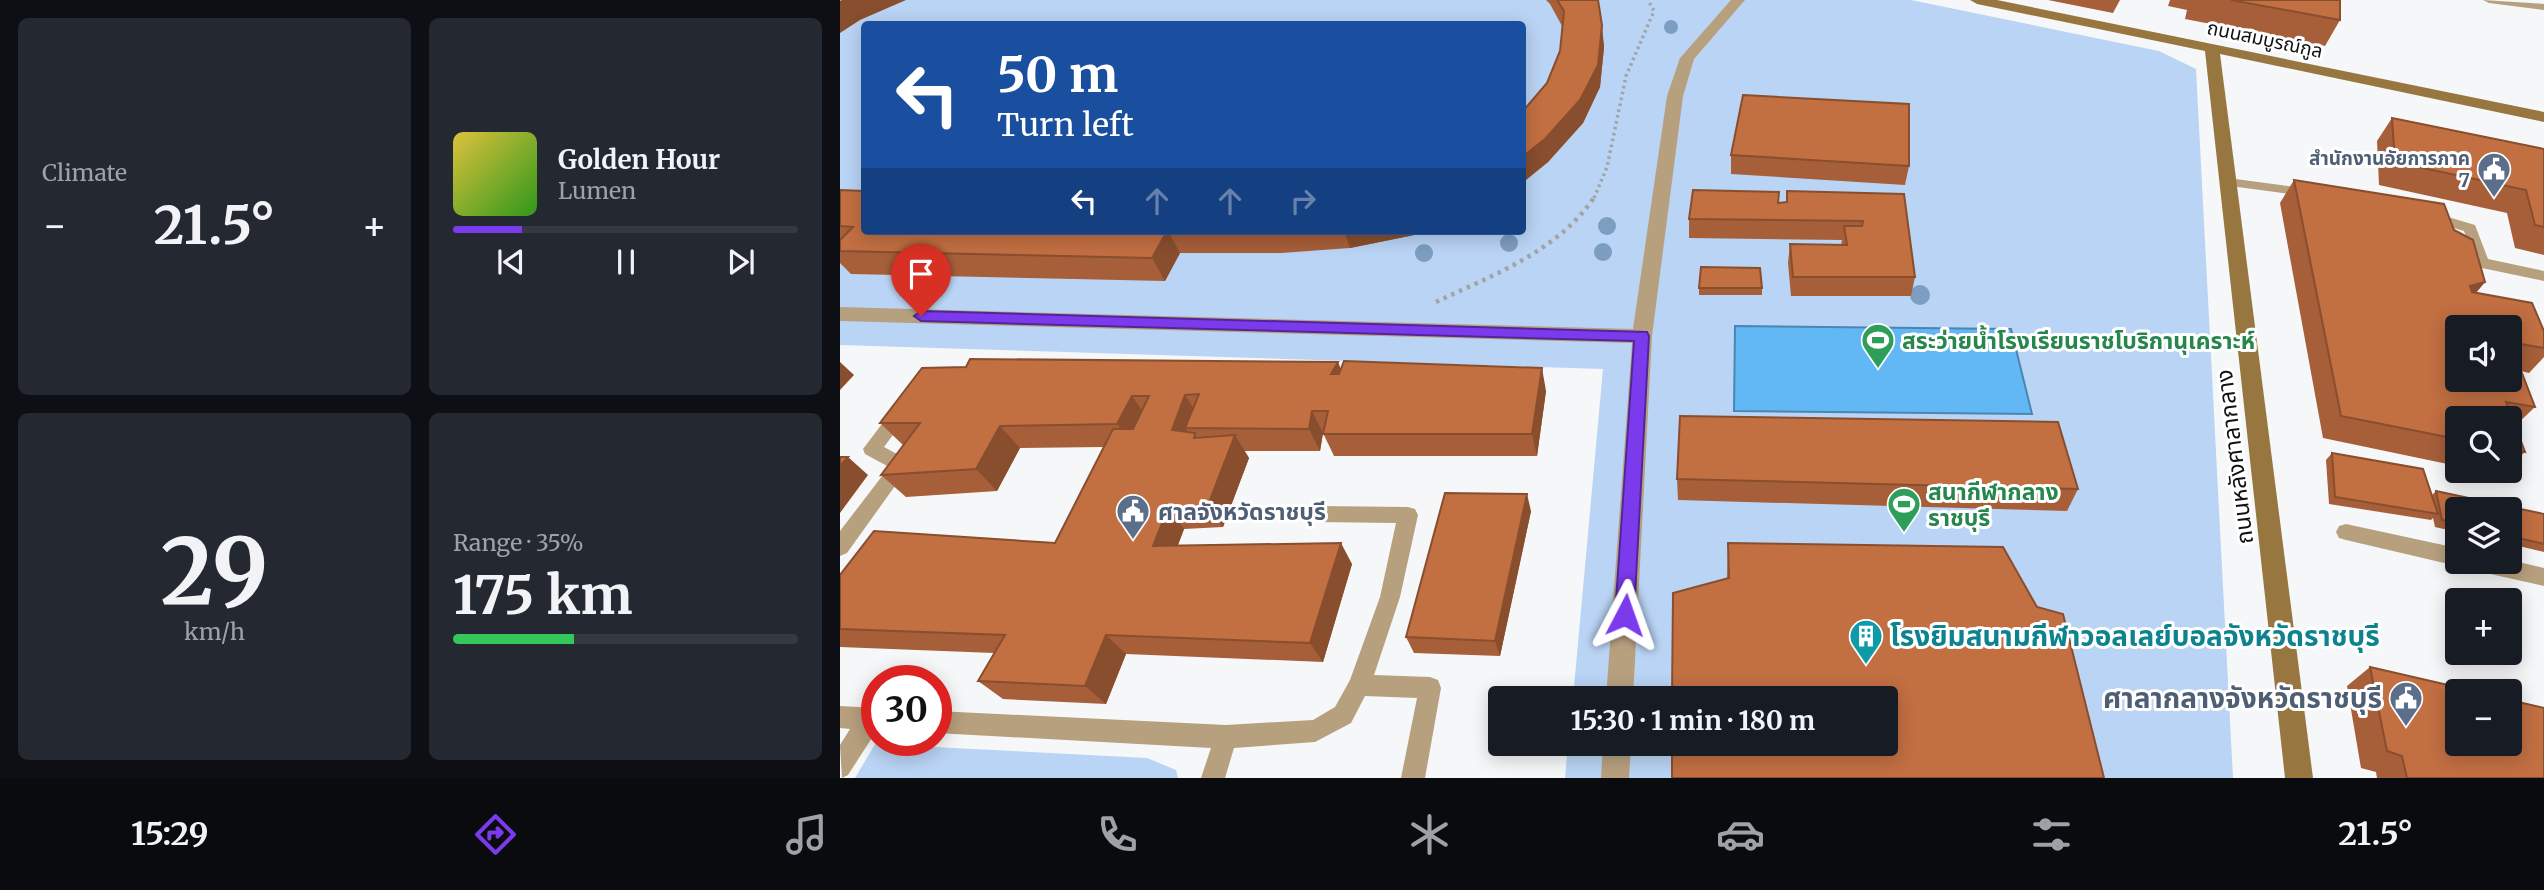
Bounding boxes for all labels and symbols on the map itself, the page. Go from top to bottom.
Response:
street label: ถนนสมบูรณ์กูล [2205,15,2325,64]
place label: สำนักงานอัยการภาค 7 [2309,146,2470,192]
public building icon: สำนักงานอัยการภาค 7 [2475,150,2513,199]
pin [891,244,951,316]
sports icon: สระว่ายน้ำโรงเรียนราชโบริกานุเคราะห์ [1859,321,1897,370]
place label: สระว่ายน้ำโรงเรียนราชโบริกานุเคราะห์ [1902,325,2255,355]
street label: ถนนหลังศาลากลาง [2209,368,2259,546]
place label: สนากีฬากลาง ราชบุรี [1928,477,2059,532]
sports icon: สนากีฬากลาง ราชบุรี [1885,485,1923,534]
public building icon: ศาลจังหวัดราชบุรี [1114,492,1152,541]
place label: ศาลจังหวัดราชบุรี [1158,497,1326,526]
position arrow [1588,578,1662,652]
building icon: โรงยิมสนามกีฬาวอลเลย์บอลจังหวัดราชบุรี [1847,617,1885,666]
place label: โรงยิมสนามกีฬาวอลเลย์บอลจังหวัดราชบุรี [1890,618,2380,654]
speed limit sign: 30 [861,665,952,756]
public building icon: ศาลากลางจังหวัดราชบุรี [2387,679,2425,728]
place label: ศาลากลางจังหวัดราชบุรี [2103,680,2382,716]

